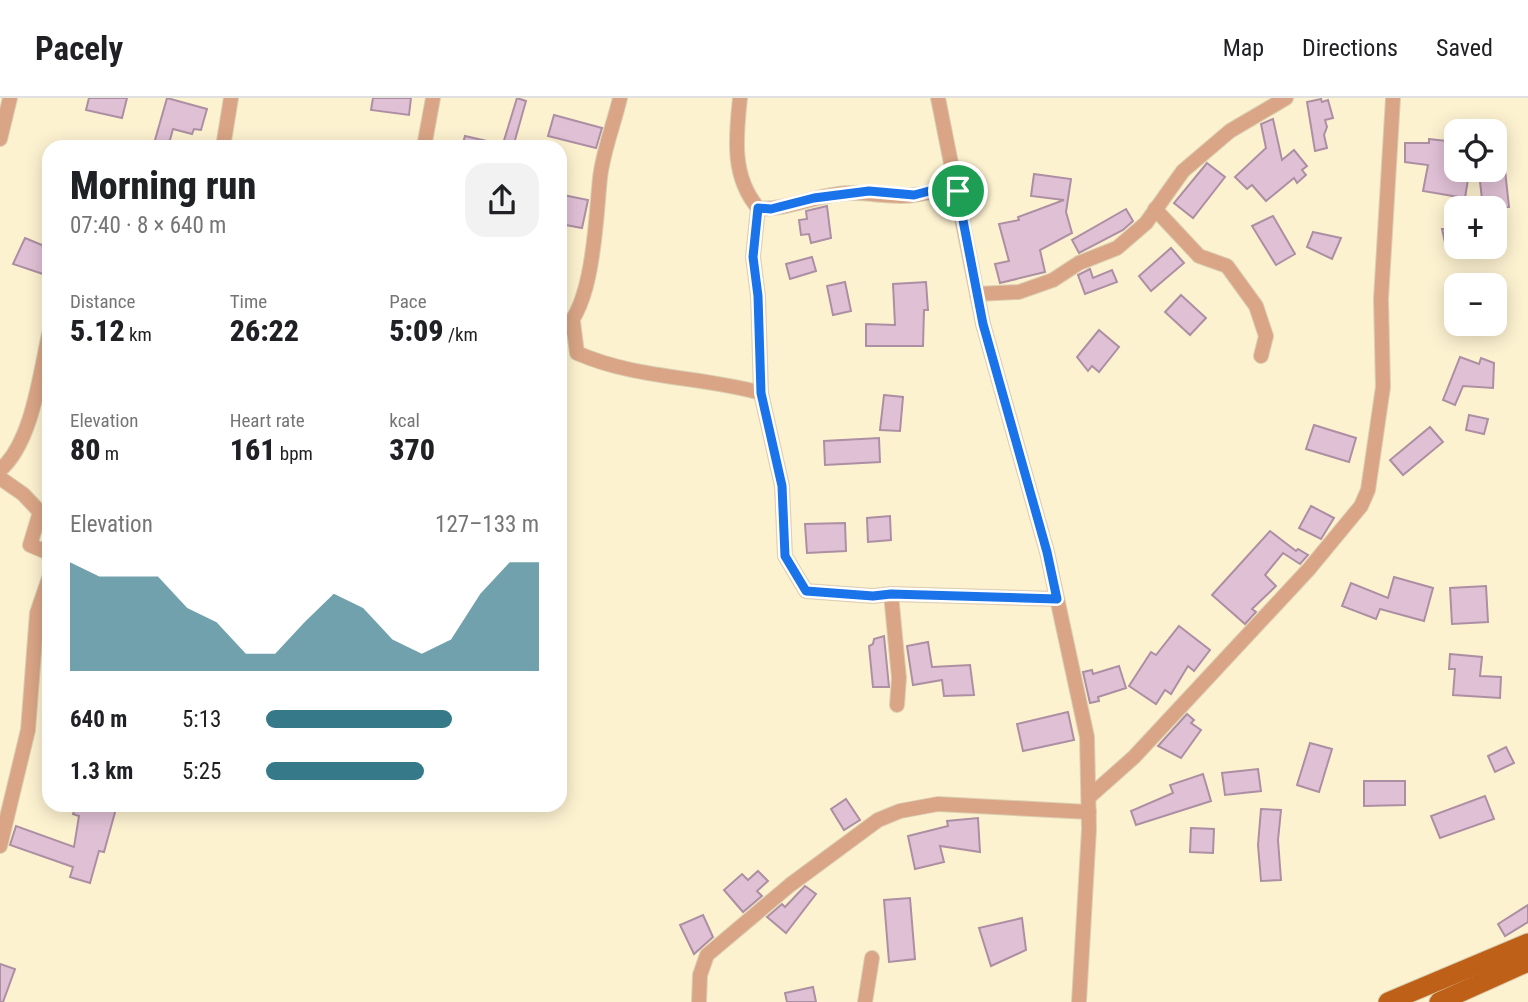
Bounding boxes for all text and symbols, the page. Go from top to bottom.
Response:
text: Pacely [35,29,123,68]
text: Map [1223,34,1264,62]
text: Directions [1302,34,1398,62]
text: Saved [1436,34,1493,62]
map controls [1444,119,1507,336]
button: locate [1444,119,1507,182]
pin [928,161,988,221]
button: share [465,163,539,237]
text: Morning run [70,164,256,208]
icon: arrive [939,172,977,210]
button: + [1444,196,1507,259]
text: 07:40 · 8 × 640 m [70,212,226,239]
button: − [1444,273,1507,336]
text: Distance [70,290,135,313]
text: Time [230,290,267,313]
text: Pace [389,290,427,313]
text: 5.12 [70,313,125,348]
text: 26:22 [230,313,299,348]
text: 5:09 [389,313,444,348]
text: km [125,323,152,346]
text: /km [444,323,478,346]
text: Elevation [70,409,138,432]
text: Heart rate [230,409,305,432]
text: kcal [389,409,420,432]
text: 80 [70,432,101,467]
text: 161 [230,432,275,467]
text: 370 [389,432,435,467]
text: m [101,442,119,465]
text: bpm [275,442,313,465]
text: Elevation [70,511,153,538]
text: 127–133 m [435,511,539,538]
text: 640 m [70,706,127,733]
text: 5:13 [182,706,221,733]
text: 1.3 km [70,758,133,785]
text: 5:25 [182,758,221,785]

